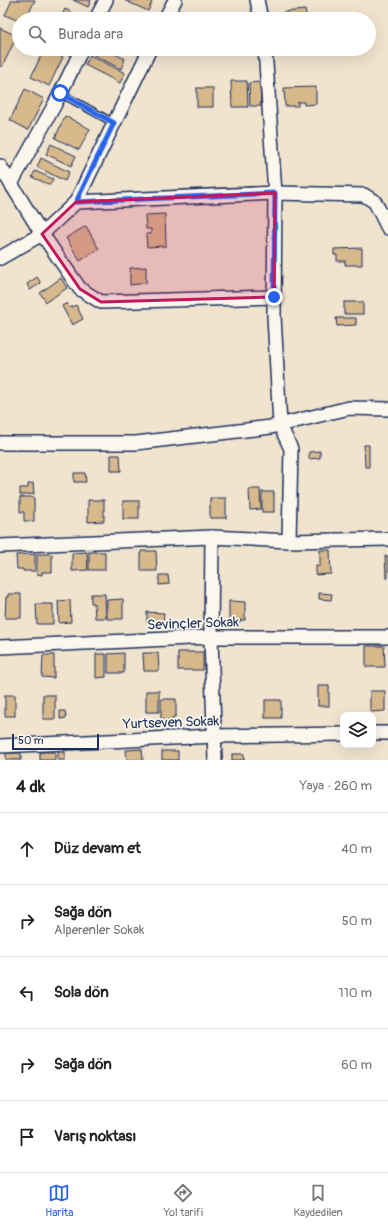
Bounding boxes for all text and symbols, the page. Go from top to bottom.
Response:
search box [12,12,376,56]
icon: search [26,23,48,45]
text: Burada ara [58,25,123,44]
route start [51,84,69,102]
route end [265,288,283,306]
street label: Sevinçler Sokak [147,613,239,634]
street label: Yurtseven Sokak [122,712,220,733]
map controls [340,712,376,748]
button: layers [340,712,376,748]
scale bar [12,732,99,751]
text: 50 m [18,734,44,747]
text: 4 dk [16,776,45,797]
text: Yaya · 260 m [299,778,372,794]
icon: ahead [16,838,38,860]
text: Düz devam et [54,839,141,858]
text: 40 m [341,841,372,857]
text: Sağa dön [54,903,112,922]
icon: right [16,910,38,932]
text: 50 m [342,913,372,929]
text: Alperenler Sokak [54,922,144,938]
icon: left [16,982,38,1004]
text: Sola dön [54,983,109,1002]
text: 110 m [339,985,372,1001]
icon: right [16,1054,38,1076]
text: Sağa dön [54,1055,112,1074]
text: 60 m [341,1057,372,1073]
icon: arrive [16,1126,38,1148]
text: Varış noktası [54,1127,136,1146]
tab: Harita [45,1182,73,1219]
tab: Yol tarifi [164,1182,203,1219]
tab: Kaydedilen [293,1182,343,1219]

